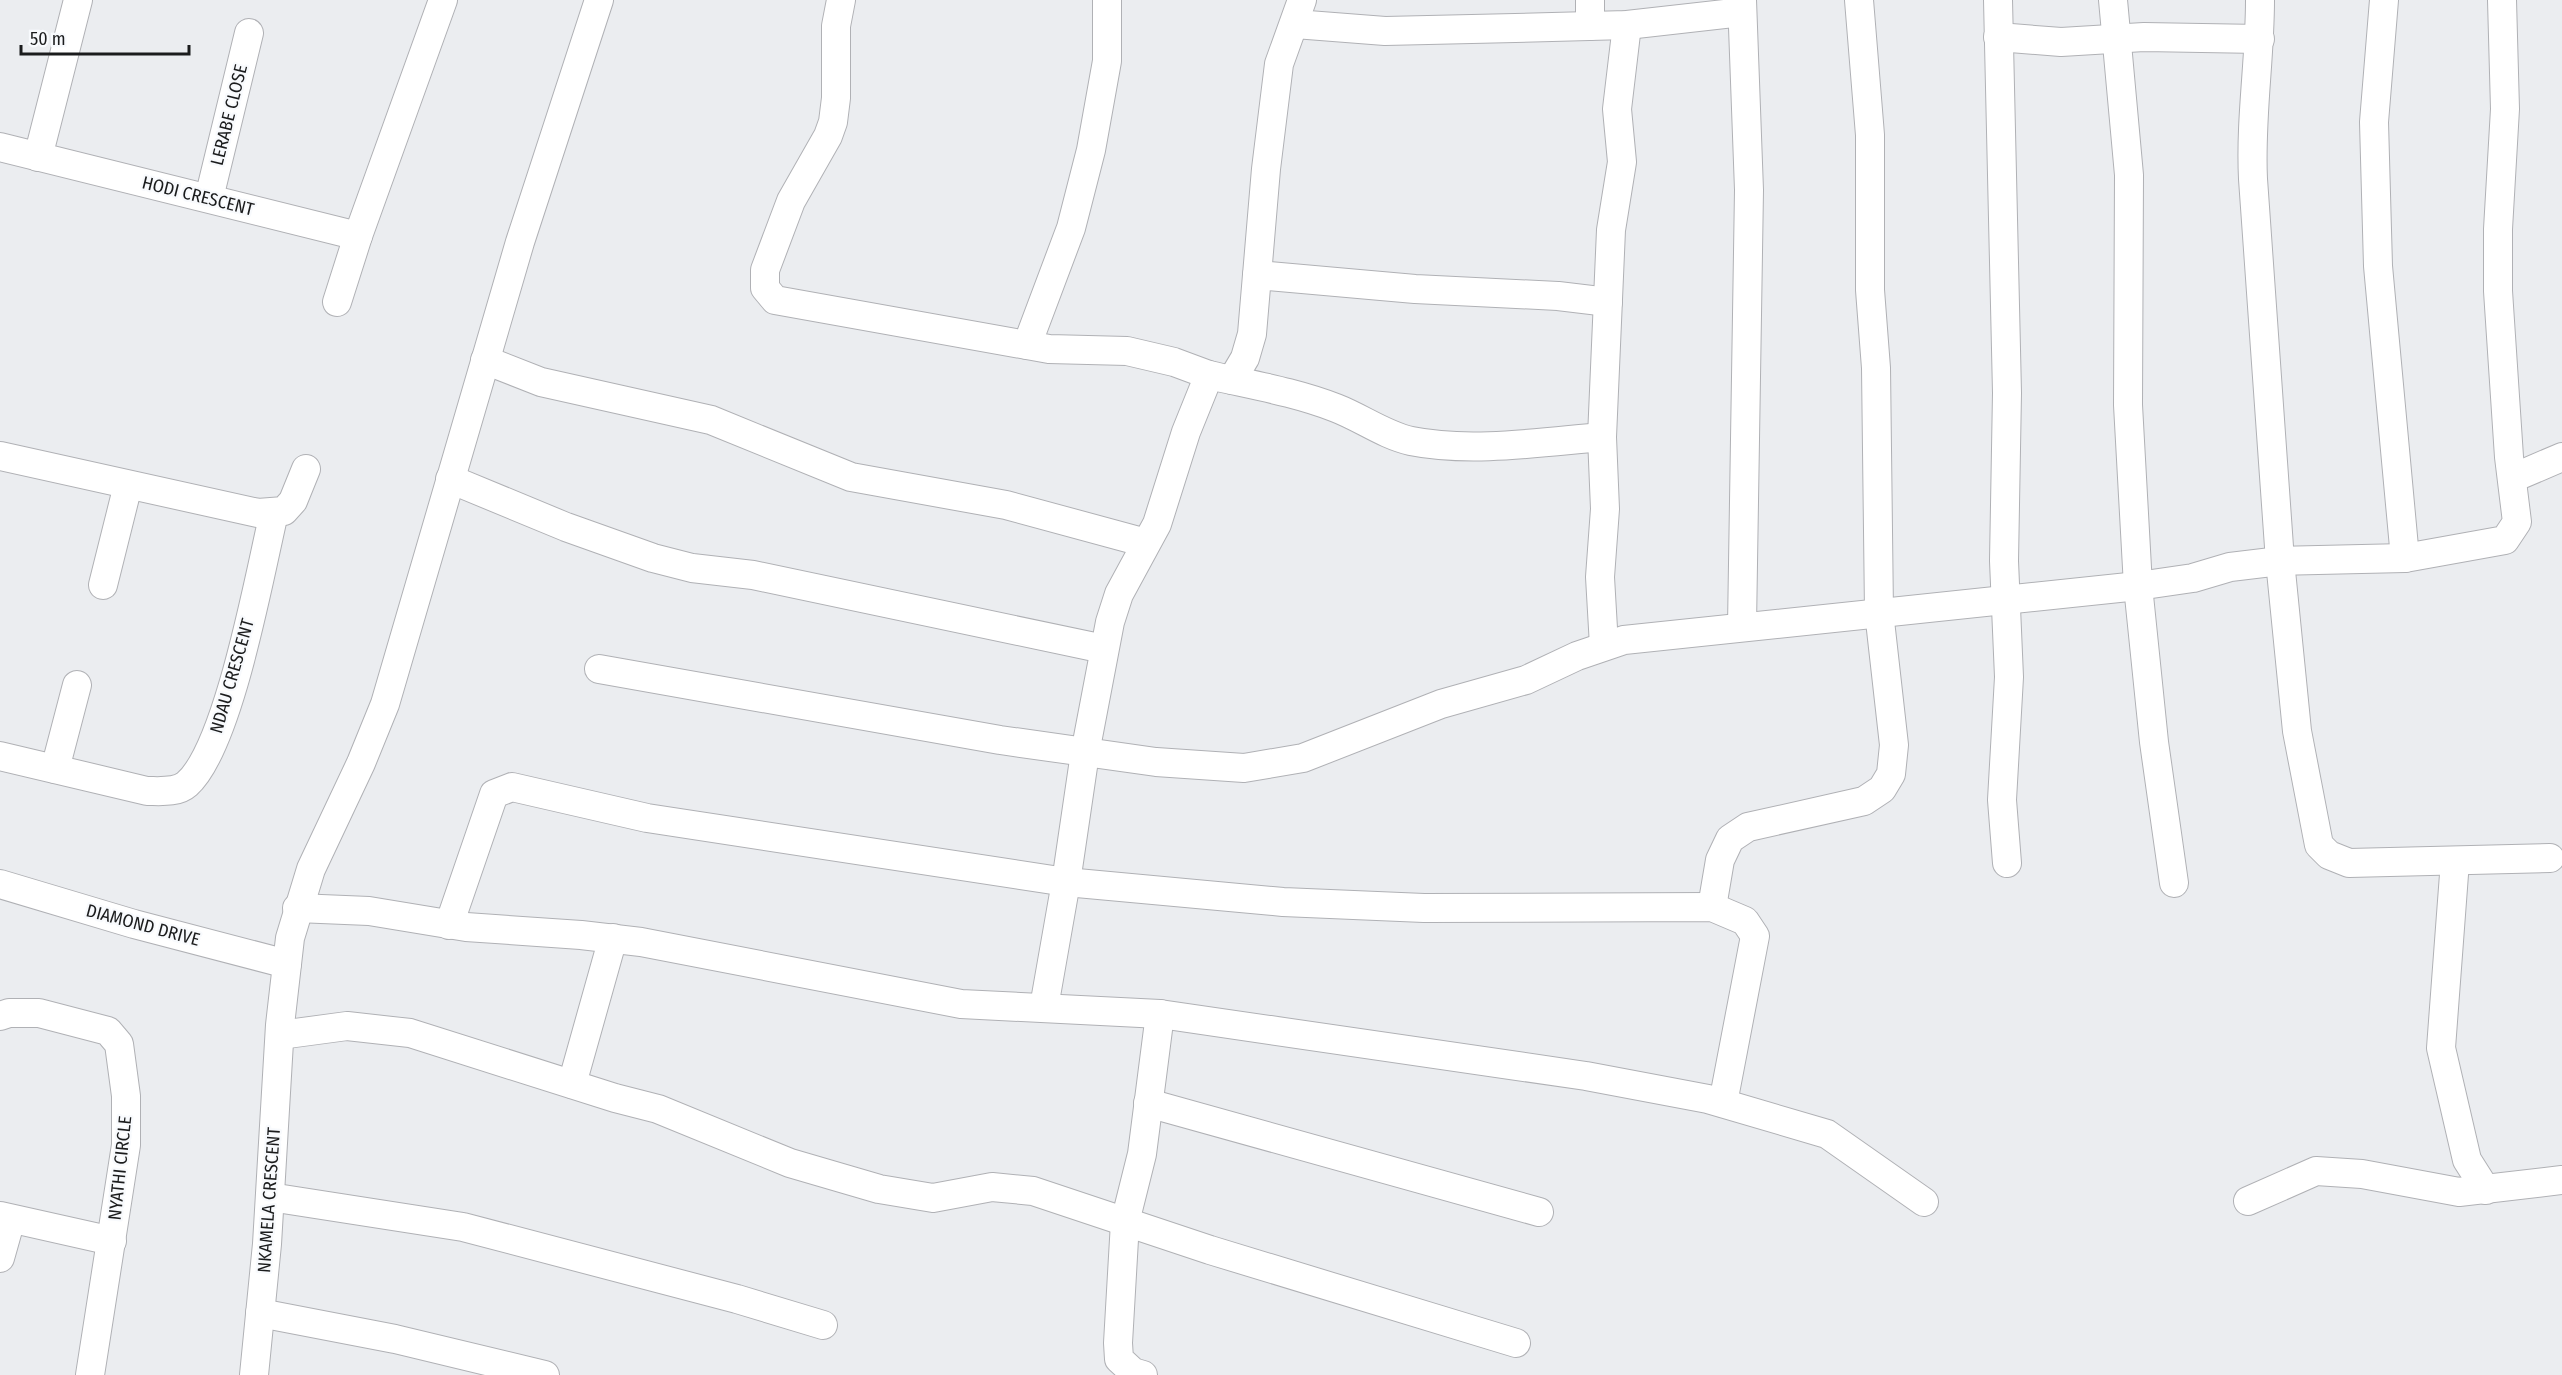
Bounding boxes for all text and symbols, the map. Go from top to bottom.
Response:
scale bar [21,18,189,56]
text: 50 m [30,28,66,50]
street label: LERABE CLOSE [206,62,252,168]
street label: HODI CRESCENT [140,171,257,221]
street label: NDAU CRESCENT [205,615,259,736]
street label: DIAMOND DRIVE [84,899,202,951]
street label: NYATHI CIRCLE [104,1115,136,1221]
street label: NKAMELA CRESCENT [253,1126,285,1274]

